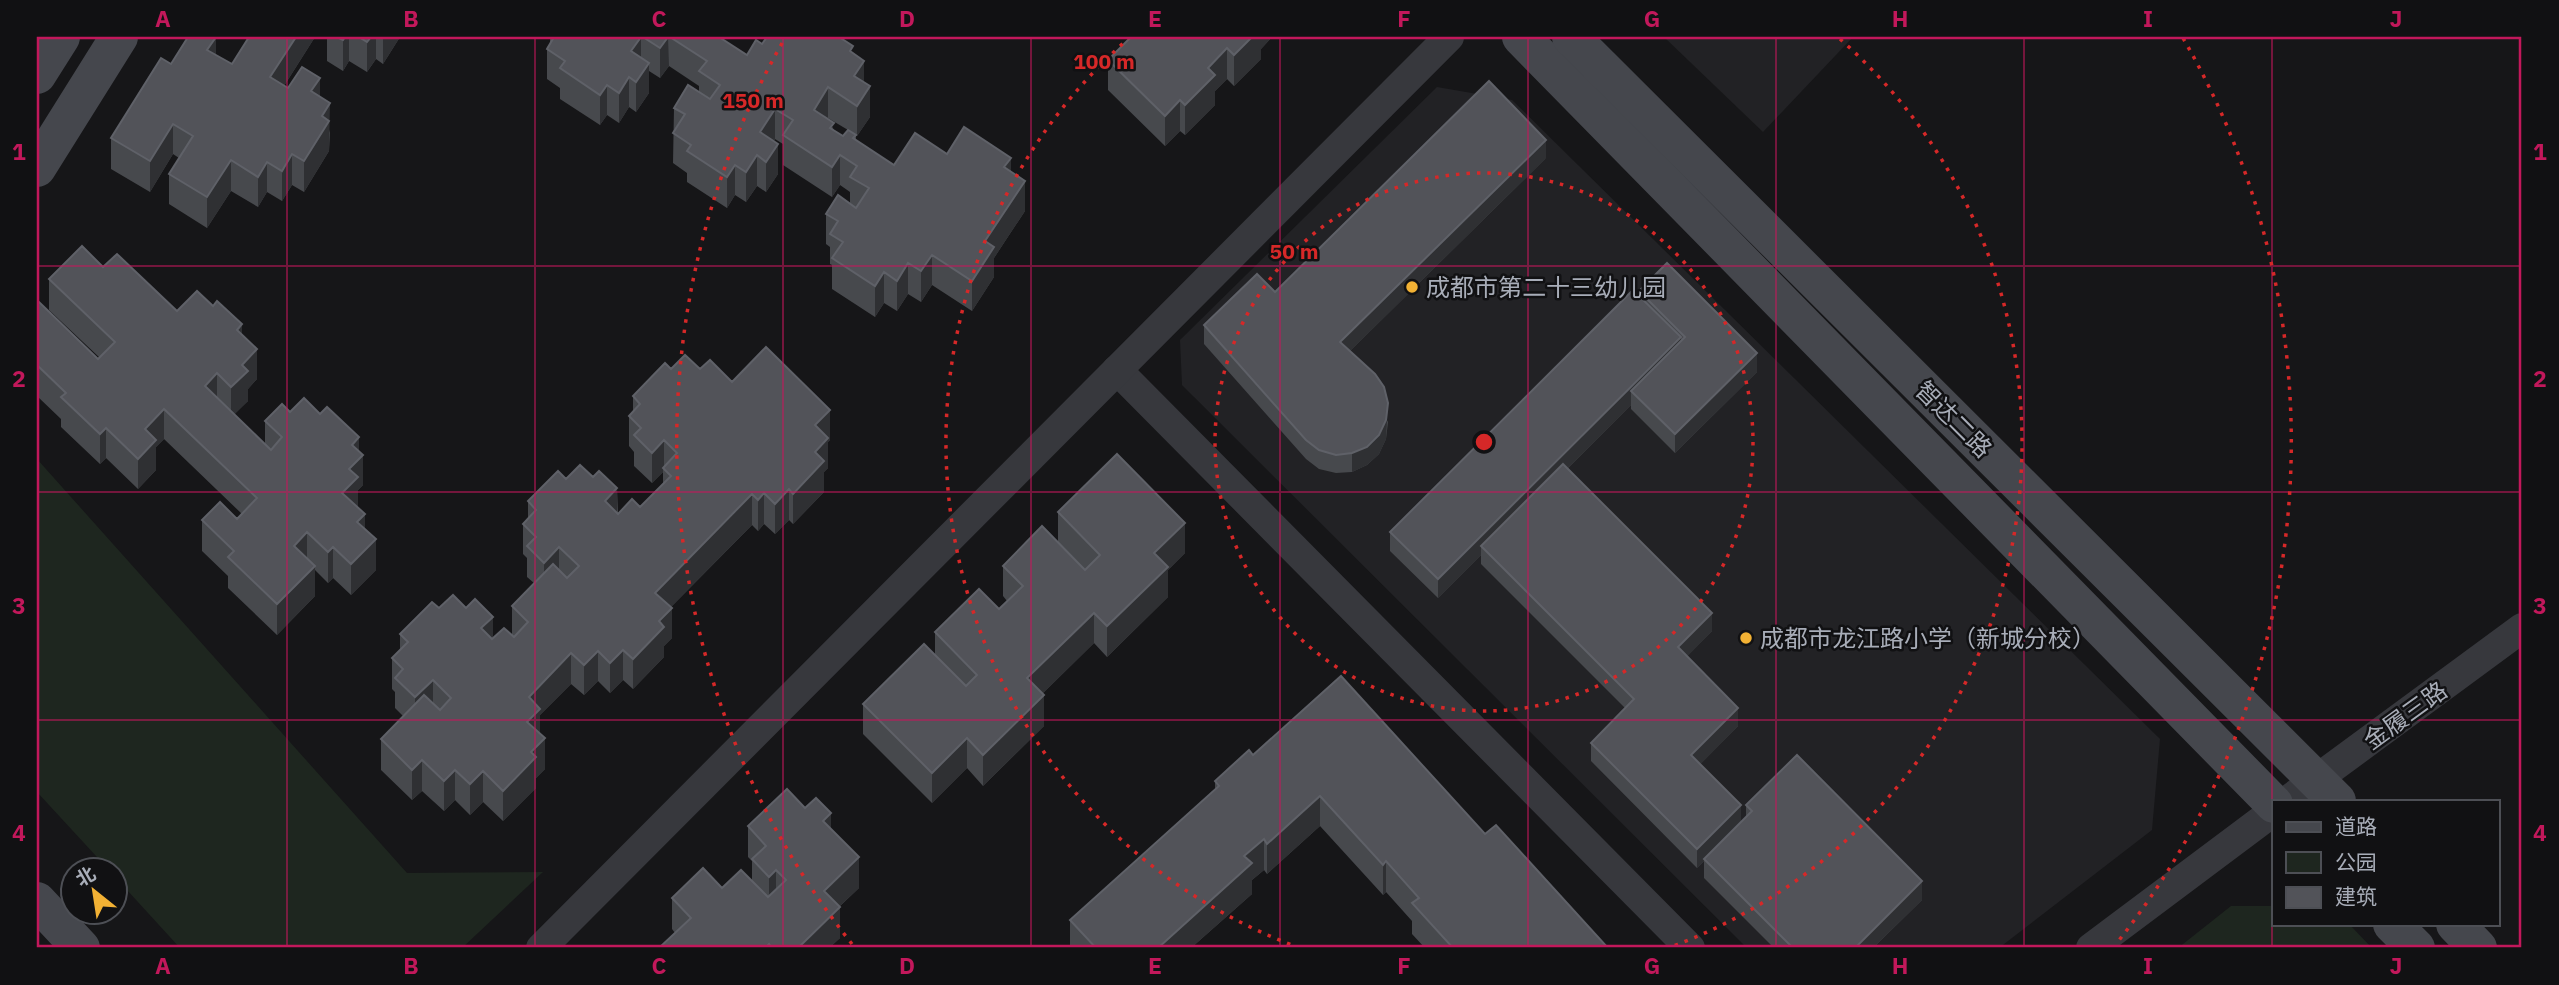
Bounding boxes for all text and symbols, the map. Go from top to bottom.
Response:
text: A [155,3,171,33]
text: B [403,3,419,33]
text: C [652,3,667,33]
text: D [899,3,915,33]
text: E [1148,3,1162,33]
text: F [1397,3,1411,33]
text: G [1644,3,1660,33]
text: H [1892,3,1908,33]
text: I [2143,3,2153,33]
text: J [2390,3,2402,33]
text: 100 m [1073,47,1135,75]
text: 150 m [722,86,784,114]
text: 1 [12,136,26,166]
text: 1 [2533,136,2547,166]
text: 50 m [1270,237,1318,265]
place label: 成都市第二十三幼儿园 [1426,271,1666,303]
marker: 成都市第二十三幼儿园 [1404,279,1420,295]
text: 2 [12,363,26,393]
text: 2 [2533,363,2547,393]
street label: 智达二路 [1909,374,1999,464]
centre of rings [1472,430,1496,454]
text: 3 [12,590,26,620]
text: 3 [2533,590,2547,620]
place label: 成都市龙江路小学（新城分校） [1760,622,2096,654]
marker: 成都市龙江路小学（新城分校） [1738,630,1754,646]
street label: 金履三路 [2357,674,2453,756]
legend [2272,800,2500,926]
text: 道路 [2335,812,2377,840]
text: 4 [12,817,26,847]
text: 4 [2533,817,2547,847]
text: 公园 [2335,848,2377,876]
north arrow [60,856,130,926]
text: 北 [71,861,100,891]
text: 建筑 [2335,882,2377,910]
text: A [155,950,171,980]
text: B [403,950,419,980]
text: C [652,950,667,980]
text: D [899,950,915,980]
text: E [1148,950,1162,980]
text: F [1397,950,1411,980]
text: G [1644,950,1660,980]
text: H [1892,950,1908,980]
text: I [2143,950,2153,980]
text: J [2390,950,2402,980]

